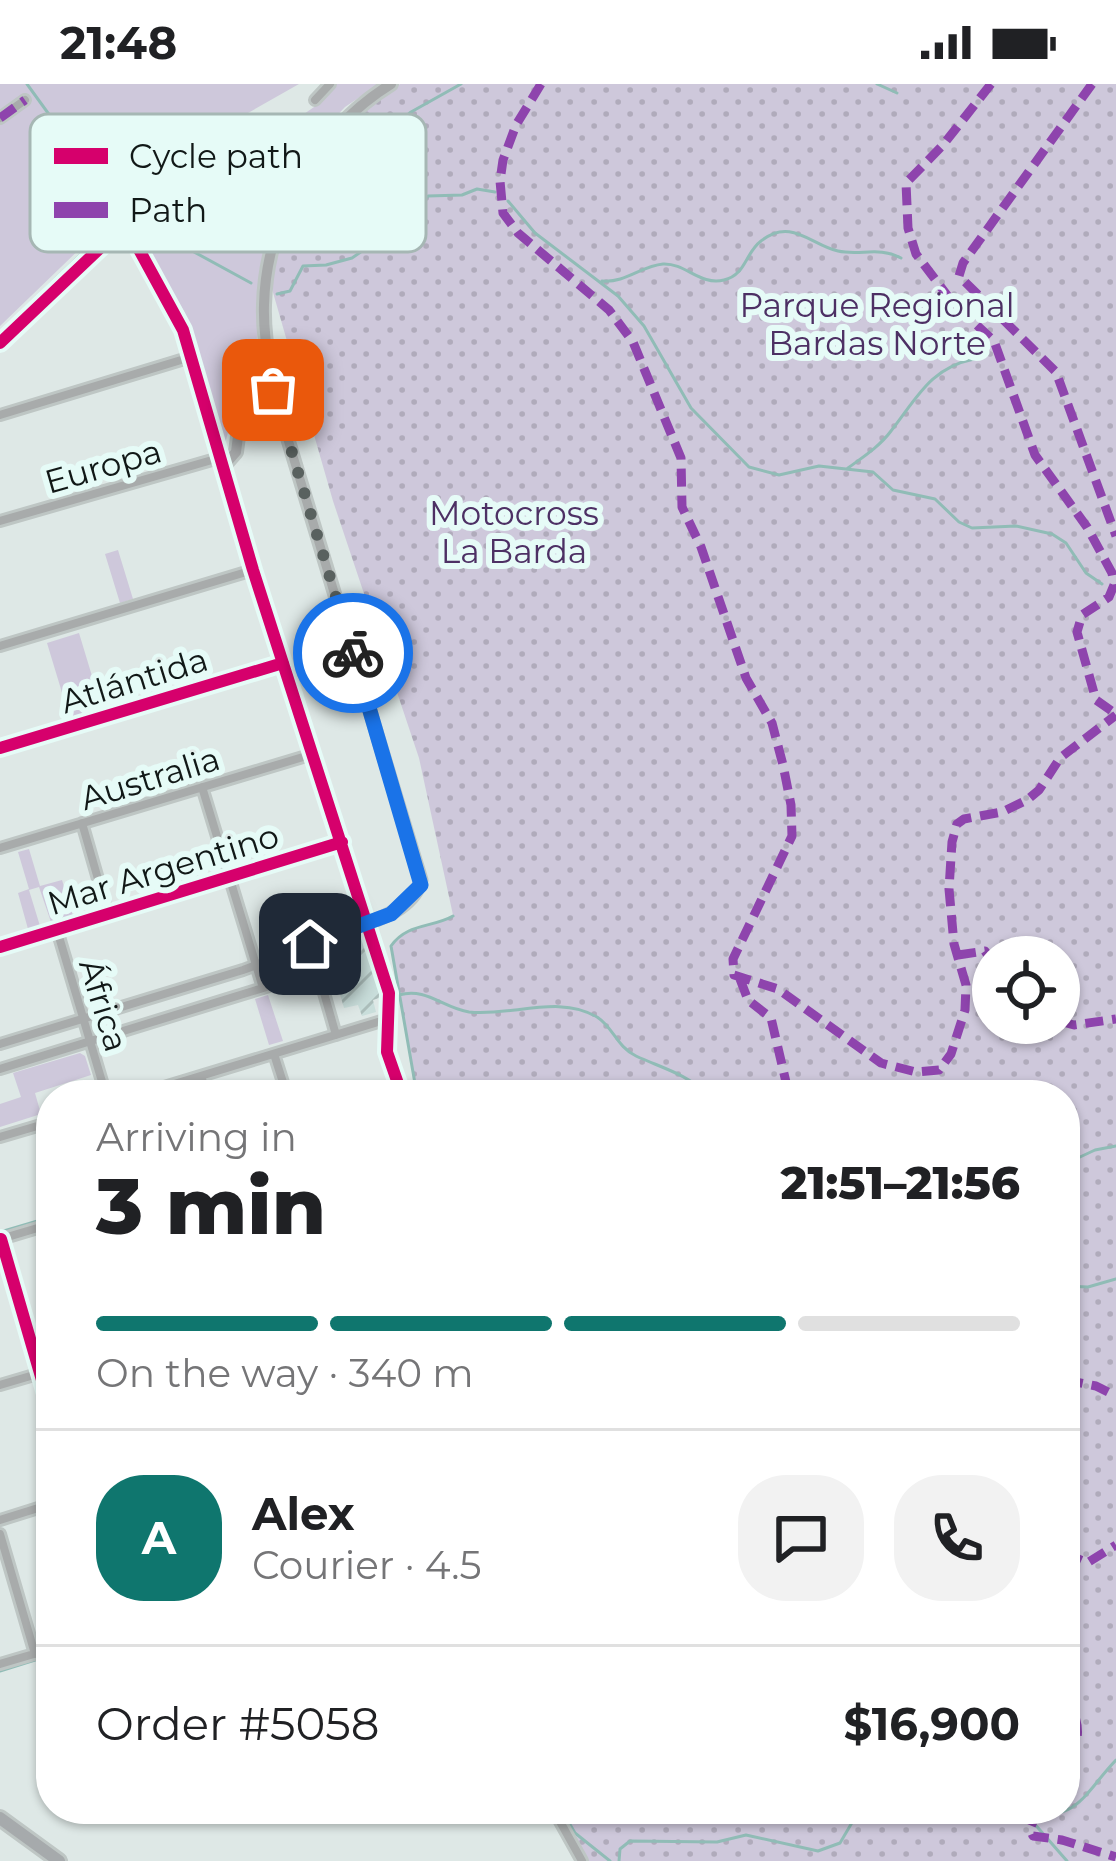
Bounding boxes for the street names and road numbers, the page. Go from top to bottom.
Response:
street label: Europa [40,430,166,502]
street label: Atlántida [56,639,212,721]
street label: Australia [75,738,225,818]
street label: Mar Argentino [43,815,283,923]
street label: África [71,954,137,1056]

